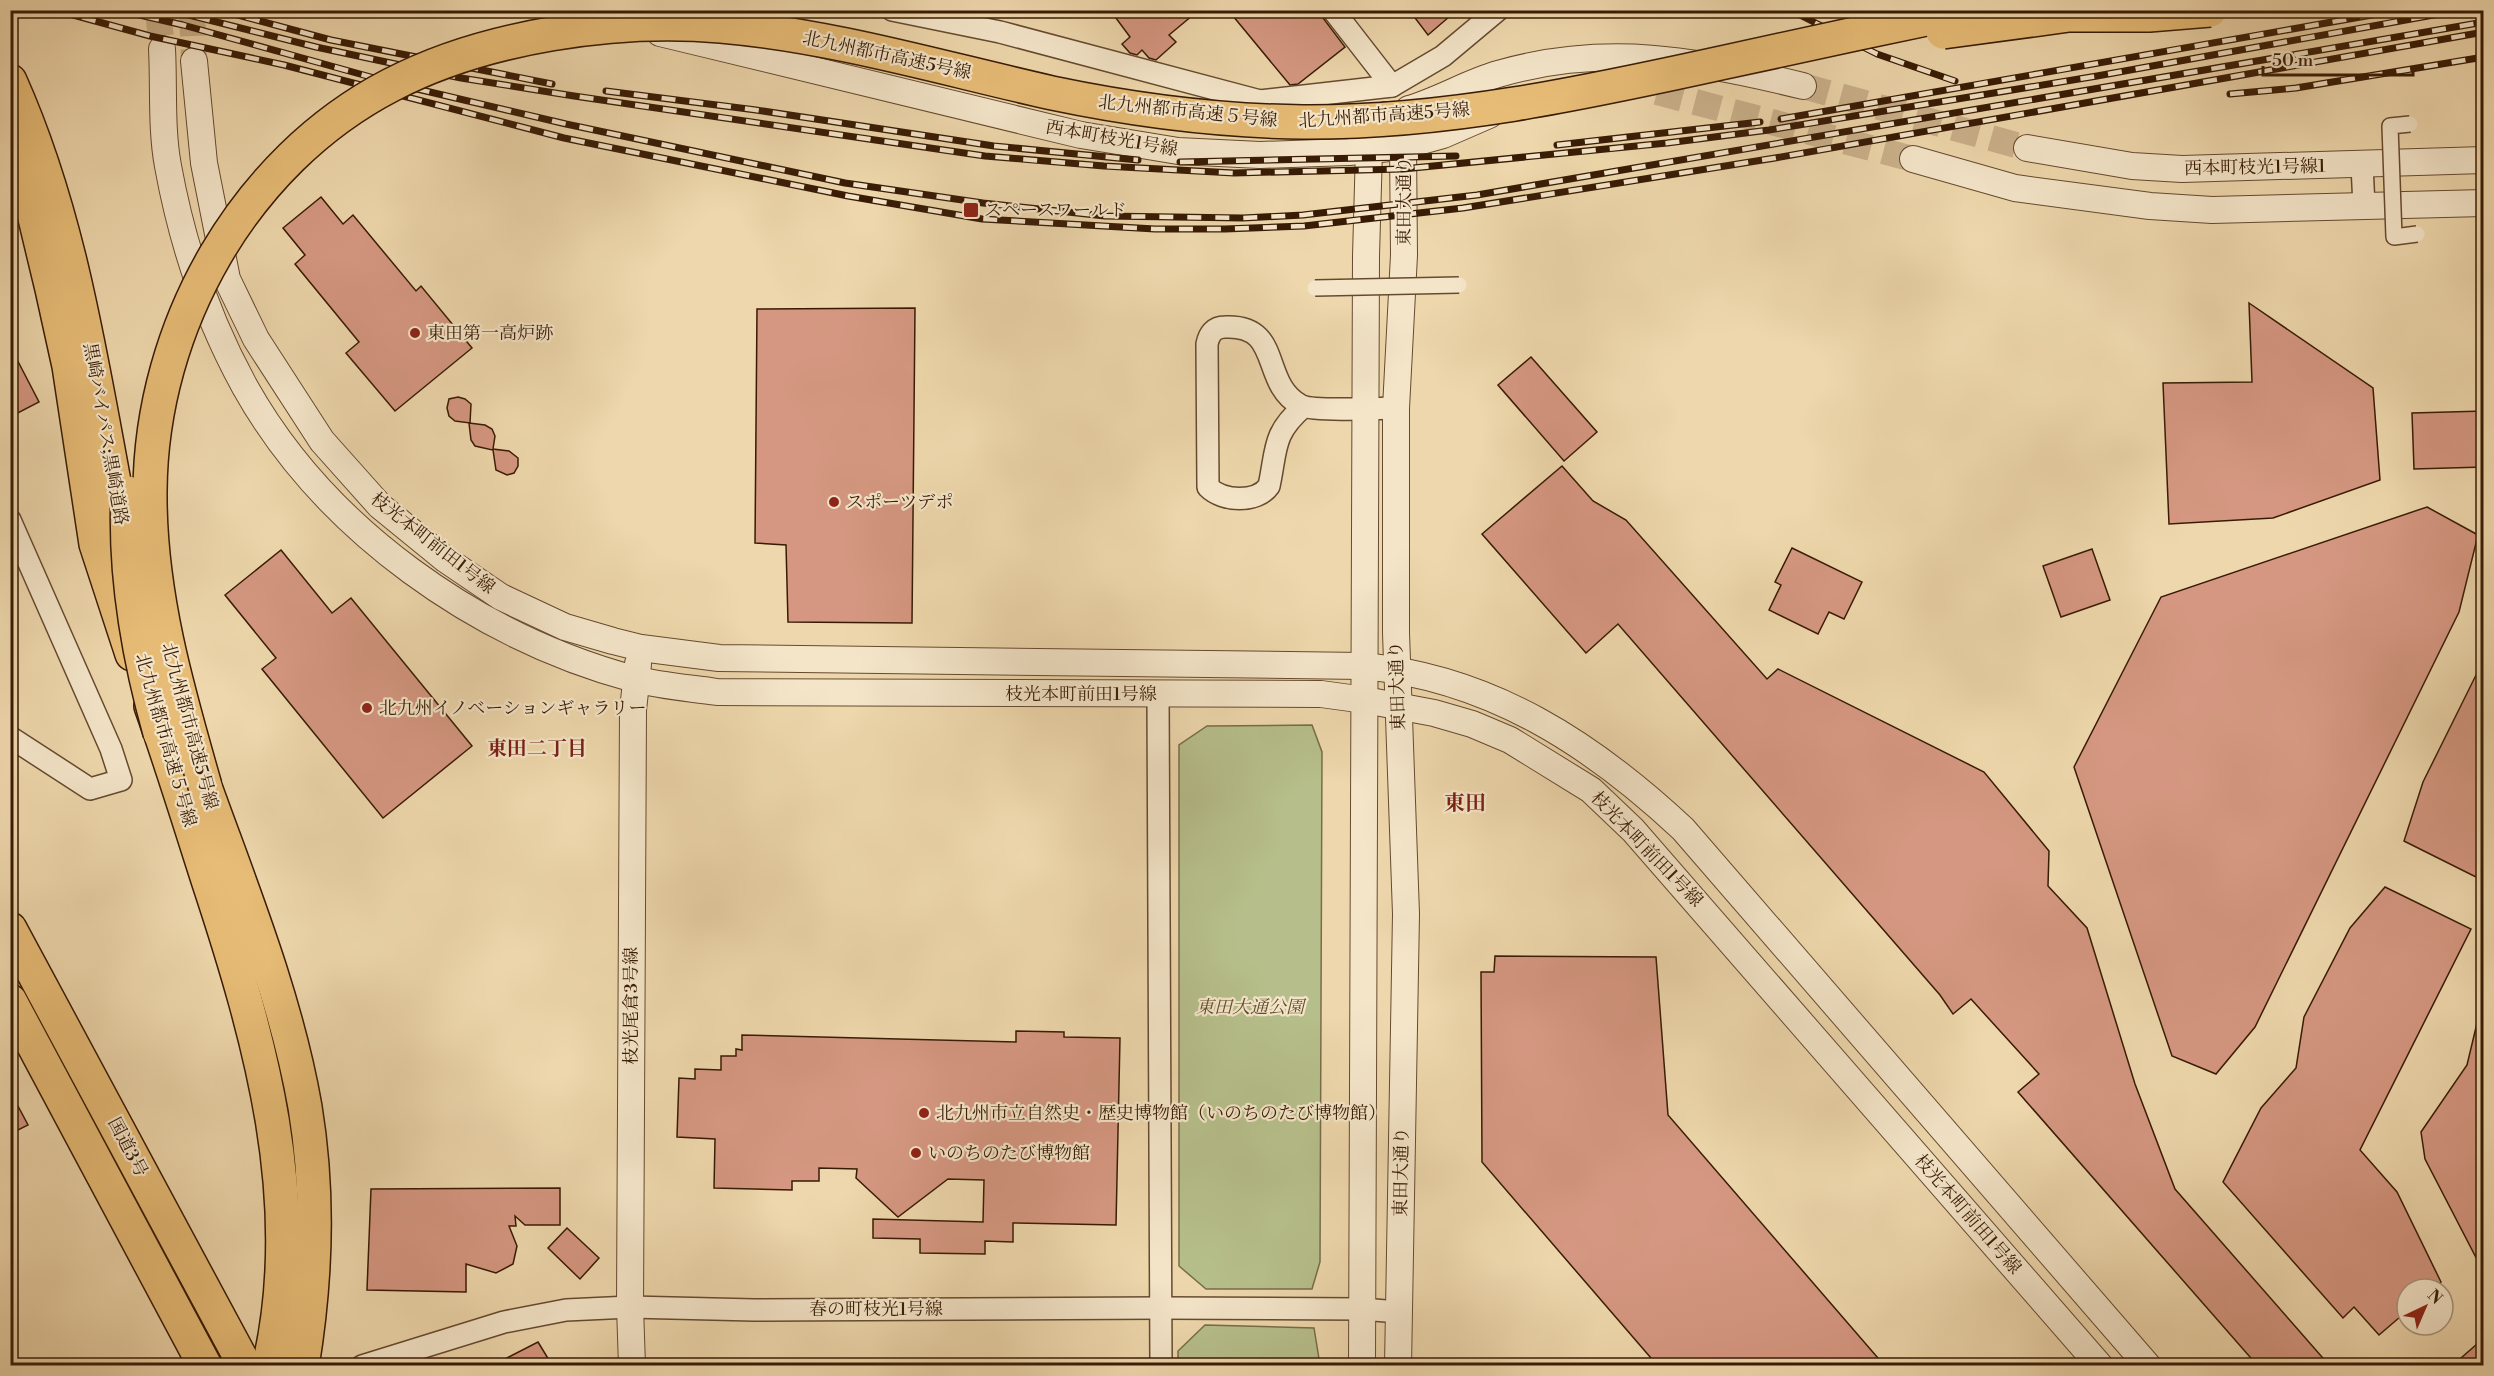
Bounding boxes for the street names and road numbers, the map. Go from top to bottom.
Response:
street label: 北九州都市高速5号線 [800,26,973,85]
street label: 北九州都市高速５号線 [1097,91,1279,132]
street label: 北九州都市高速5号線 [1297,98,1471,133]
street label: 西本町枝光1号線 [1044,116,1180,161]
street label: 西本町枝光1号線1 [2184,155,2326,180]
street label: 東田大通り [1393,156,1416,246]
street label: 黒崎バイパス;黒崎道路 [78,341,133,527]
street label: 枝光本町前田1号線 [366,488,500,599]
street label: 北九州都市高速5号線 [156,640,223,812]
street label: 東田大通り [1384,641,1411,731]
street label: 北九州都市高速５号線 [130,650,201,830]
street label: 枝光本町前田1号線 [1005,683,1157,706]
street label: 枝光本町前田1号線 [1586,787,1708,912]
street label: 枝光尾倉3号線 [620,947,643,1065]
street label: 国道3号 [102,1114,153,1181]
street label: 東田大通り [1389,1127,1414,1217]
street label: 枝光本町前田1号線 [1909,1150,2026,1279]
street label: 春の町枝光1号線 [809,1298,943,1321]

